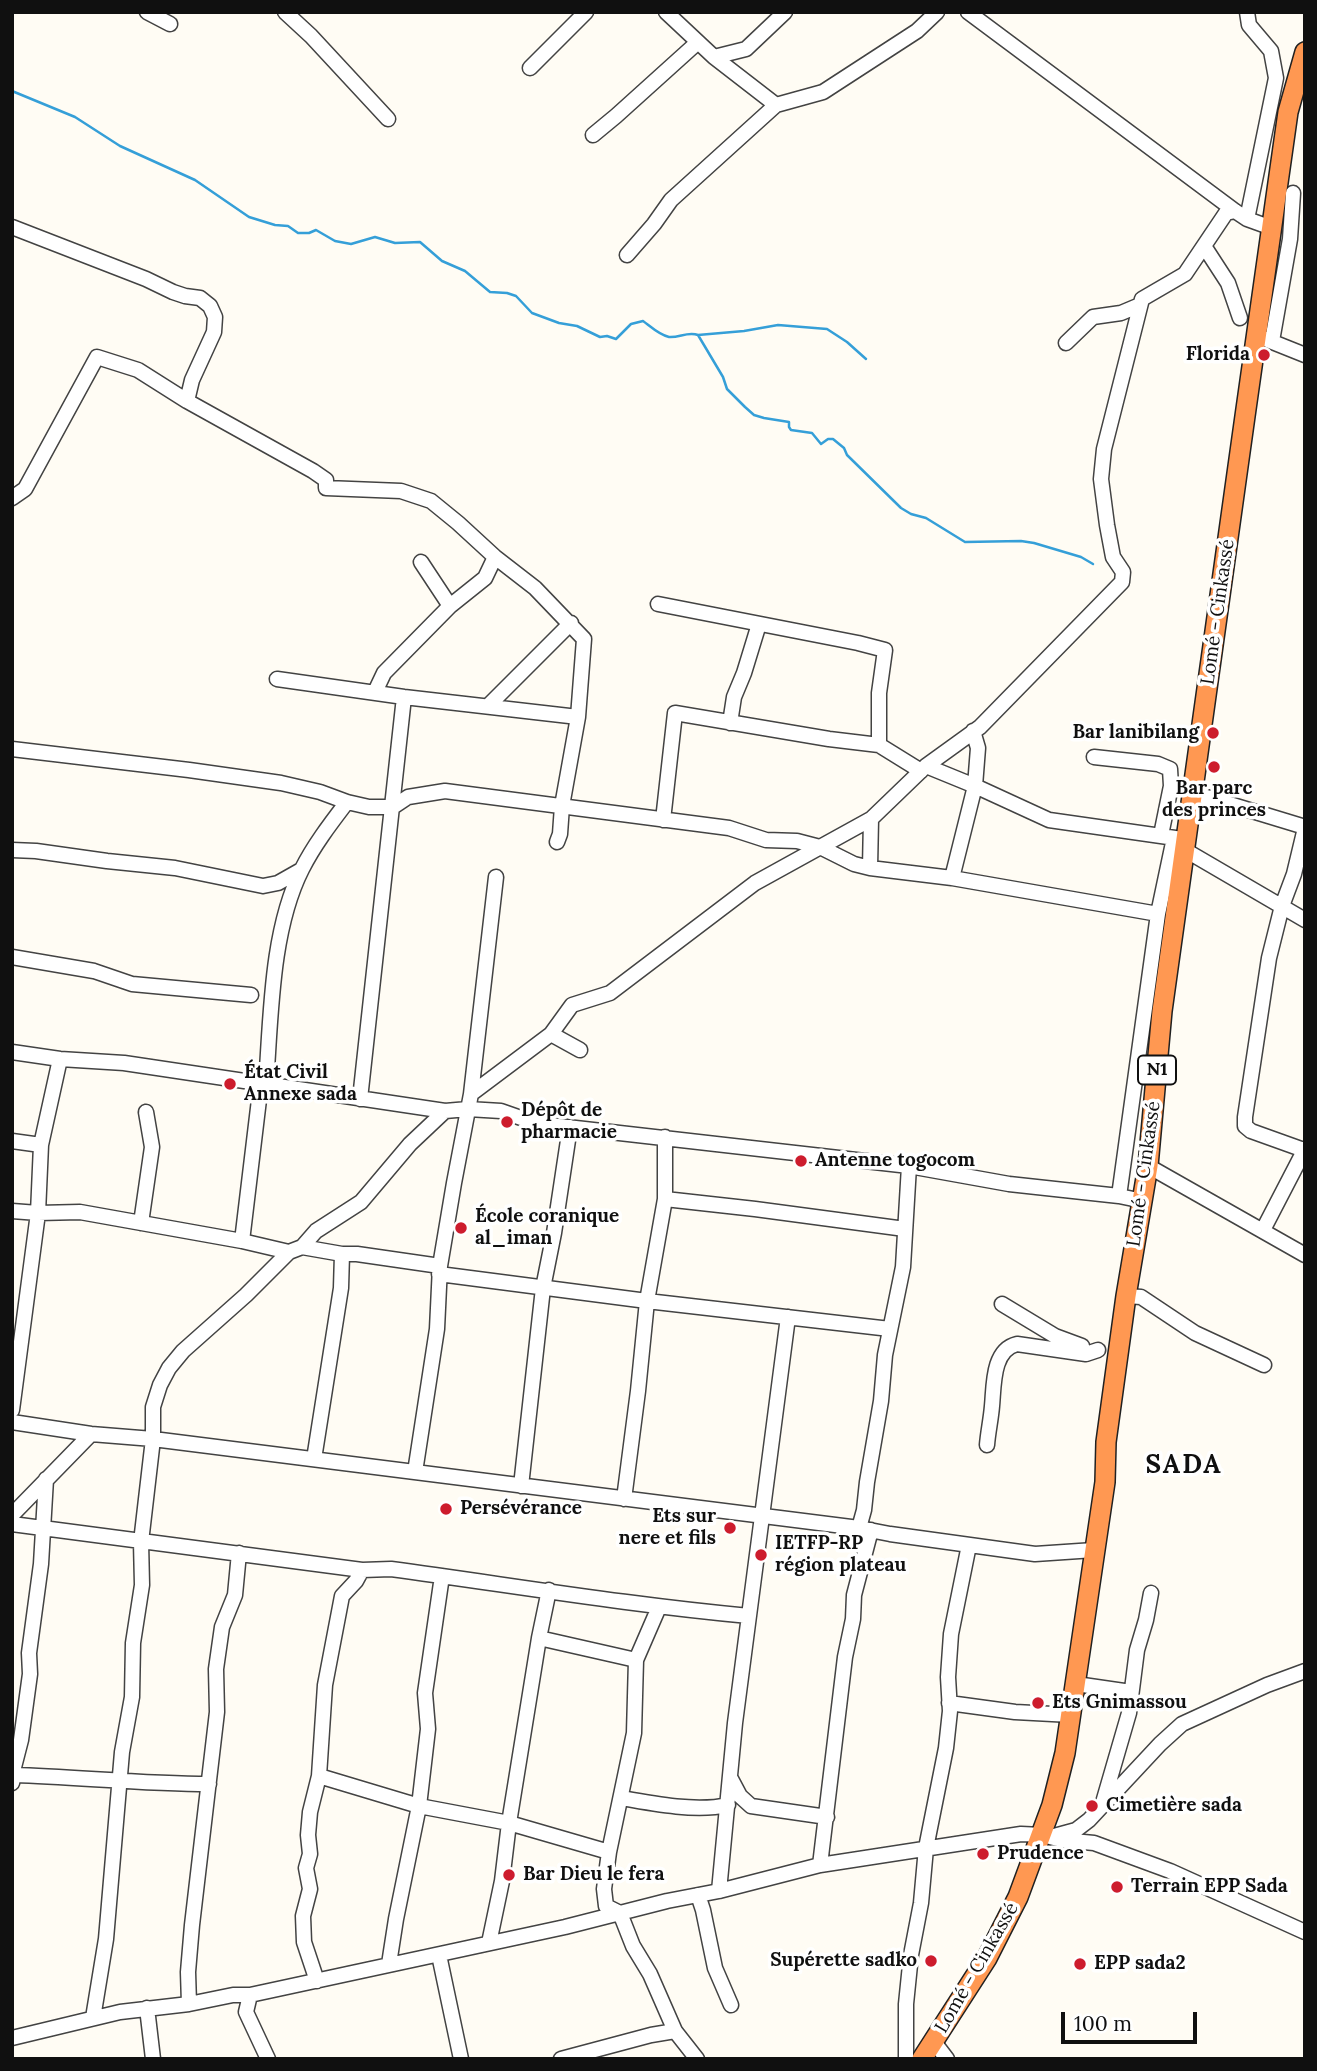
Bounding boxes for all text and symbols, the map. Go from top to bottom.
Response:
place label: Florida [1186,344,1250,366]
marker: Florida [1256,347,1272,363]
street label: Lomé - Cinkassé [1197,538,1239,686]
place label: Bar lanibilang [1072,722,1199,744]
marker: Bar lanibilang [1205,725,1221,741]
marker: Bar parc des princes [1206,759,1222,775]
place label: Bar parc des princes [1162,778,1266,822]
road number: N1 [1138,1056,1176,1084]
place label: État Civil Annexe sada [244,1062,357,1106]
marker: État Civil Annexe sada [222,1076,238,1092]
place label: Dépôt de pharmacie [521,1100,617,1144]
street label: Lomé - Cinkassé [1123,1100,1165,1248]
marker: Dépôt de pharmacie [499,1114,515,1130]
place label: Antenne togocom [815,1150,975,1172]
marker: Antenne togocom [793,1153,809,1169]
place label: École coranique al_iman [475,1206,619,1250]
marker: École coranique al_iman [453,1220,469,1236]
district label: SADA [1146,1450,1222,1482]
place label: Persévérance [460,1498,582,1520]
marker: Persévérance [438,1501,454,1517]
place label: Ets sur nere et fils [619,1506,716,1550]
marker: Ets sur nere et fils [722,1520,738,1536]
place label: IETFP-RP région plateau [775,1533,906,1577]
marker: IETFP-RP région plateau [753,1547,769,1563]
place label: Ets Gnimassou [1052,1692,1187,1714]
marker: Ets Gnimassou [1030,1695,1046,1711]
place label: Cimetière sada [1106,1795,1242,1817]
marker: Cimetière sada [1084,1798,1100,1814]
place label: Prudence [997,1843,1084,1865]
marker: Prudence [975,1846,991,1862]
place label: Bar Dieu le fera [523,1864,664,1886]
marker: Bar Dieu le fera [501,1867,517,1883]
place label: Terrain EPP Sada [1131,1876,1288,1898]
marker: Terrain EPP Sada [1109,1879,1125,1895]
street label: Lomé - Cinkassé [930,1899,1024,2037]
place label: Supérette sadko [770,1950,917,1972]
marker: Supérette sadko [923,1953,939,1969]
place label: EPP sada2 [1094,1953,1186,1975]
marker: EPP sada2 [1072,1956,1088,1972]
scale bar [1065,1997,1202,2041]
text: 100 m [1074,2010,1132,2037]

